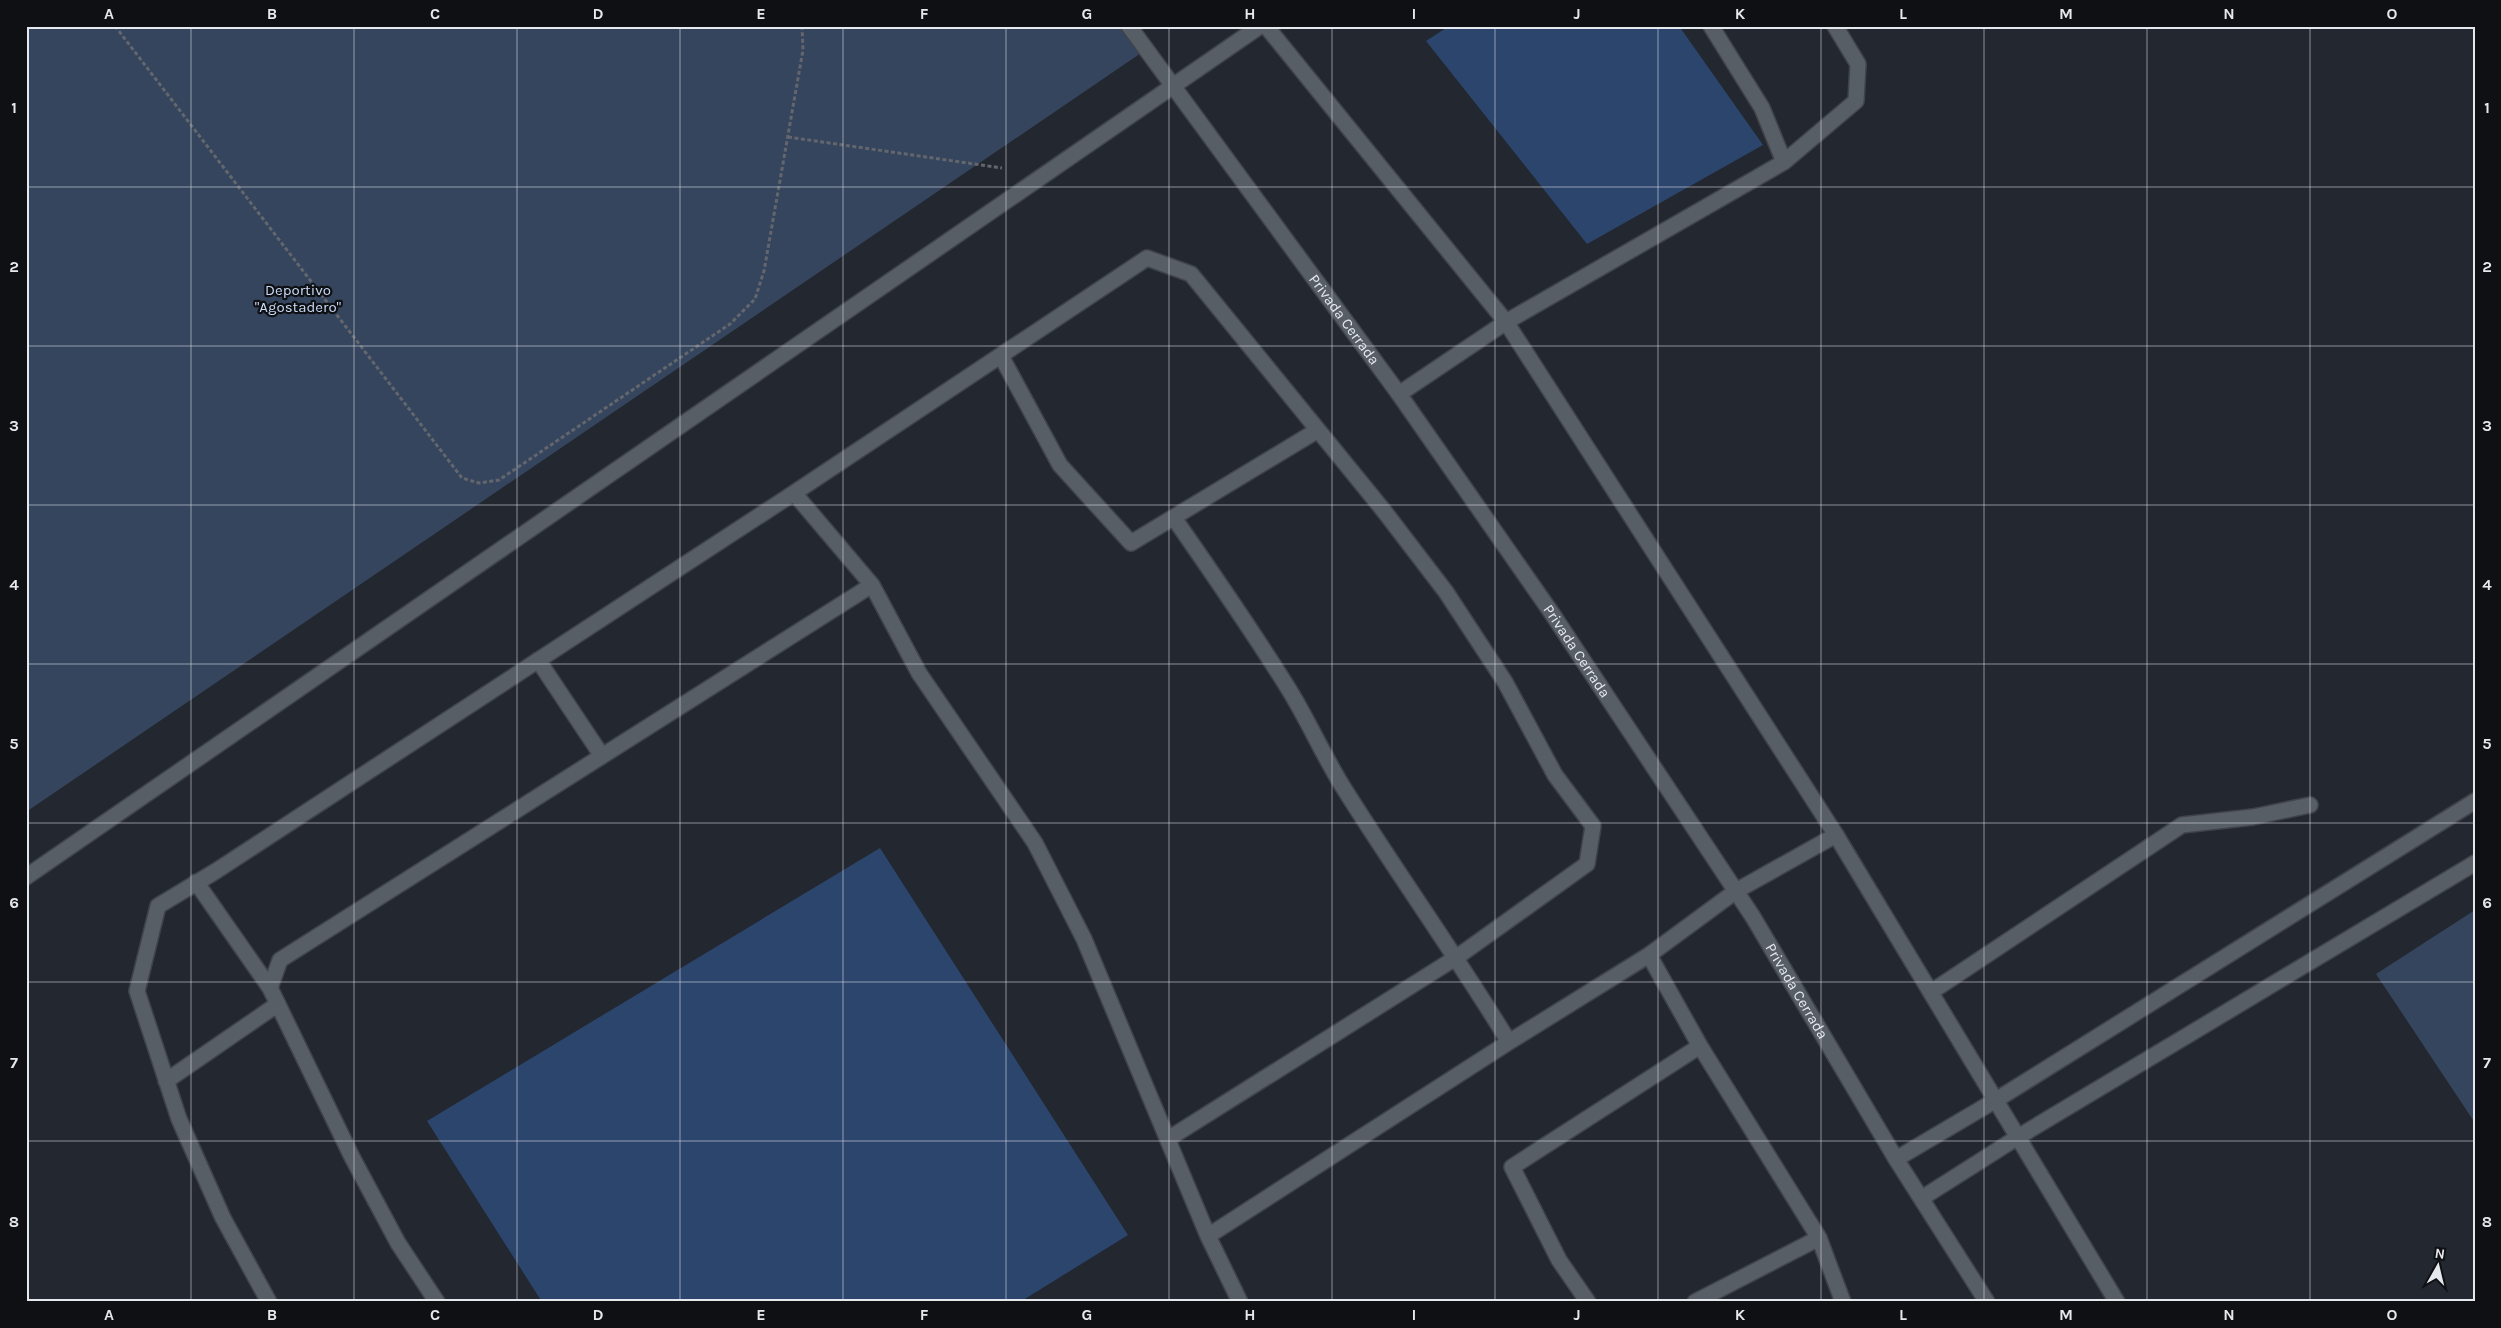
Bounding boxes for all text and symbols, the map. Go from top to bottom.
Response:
text: A [104,4,114,23]
text: B [267,4,277,23]
text: C [430,4,440,23]
text: D [593,4,604,23]
text: E [756,4,766,23]
text: F [920,4,929,23]
text: G [1082,4,1092,23]
text: H [1244,4,1256,23]
text: I [1412,4,1416,23]
text: J [1573,4,1581,23]
text: K [1735,4,1746,23]
text: L [1899,4,1907,23]
text: M [2059,4,2073,23]
text: N [2223,4,2235,23]
text: O [2387,4,2398,23]
text: 1 [11,98,17,117]
text: 1 [2484,98,2490,117]
text: 2 [9,257,19,276]
text: 2 [2482,257,2492,276]
street label: Privada Cerrada [1305,271,1384,368]
park label: Deportivo "Agostadero" [255,281,342,316]
text: 3 [9,416,19,435]
text: 3 [2482,416,2492,435]
text: 4 [9,575,19,594]
text: 4 [2482,575,2492,594]
street label: Privada Cerrada [1540,601,1614,701]
text: 5 [9,734,19,753]
text: 5 [2482,734,2492,753]
text: 6 [9,893,19,912]
text: 6 [2482,893,2492,912]
street label: Privada Cerrada [1762,940,1832,1042]
text: 7 [10,1053,18,1072]
text: 7 [2483,1053,2491,1072]
text: 8 [9,1212,19,1231]
text: 8 [2482,1212,2492,1231]
north arrow [2414,1240,2464,1290]
text: N [2434,1245,2446,1263]
text: A [104,1305,114,1324]
text: B [267,1305,277,1324]
text: C [430,1305,440,1324]
text: D [593,1305,604,1324]
text: E [756,1305,766,1324]
text: F [920,1305,929,1324]
text: G [1082,1305,1092,1324]
text: H [1244,1305,1256,1324]
text: I [1412,1305,1416,1324]
text: J [1573,1305,1581,1324]
text: K [1735,1305,1746,1324]
text: L [1899,1305,1907,1324]
text: M [2059,1305,2073,1324]
text: N [2223,1305,2235,1324]
text: O [2387,1305,2398,1324]

